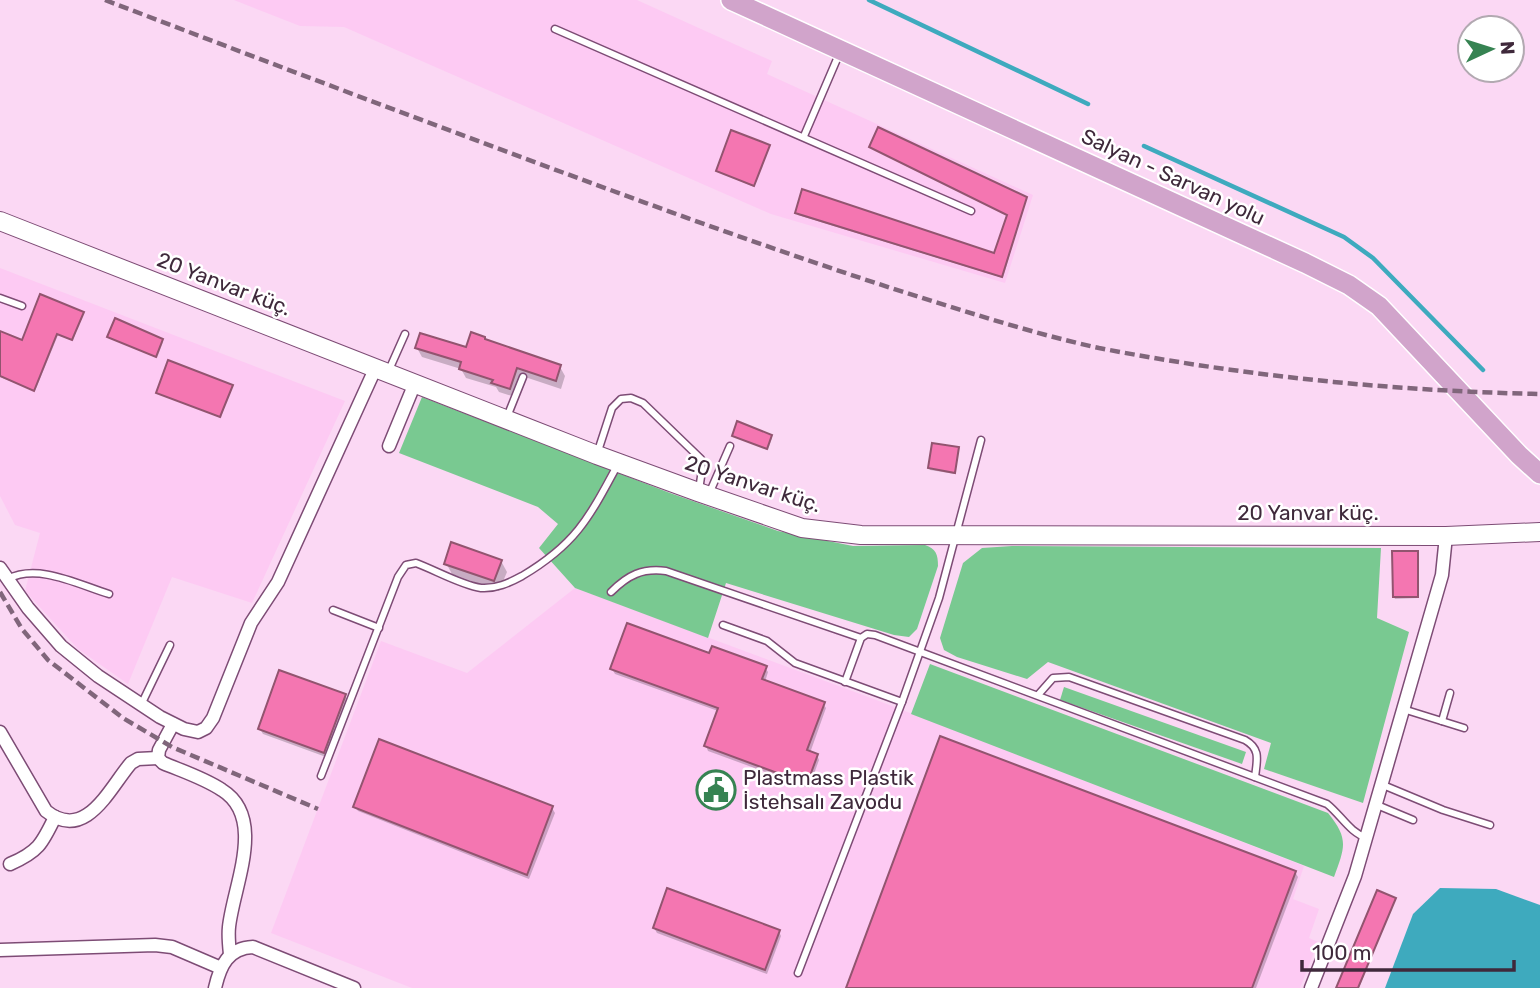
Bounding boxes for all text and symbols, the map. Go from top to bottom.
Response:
north arrow [1456,14,1526,84]
text: N [1496,40,1519,55]
street label: Salyan - Sarvan yolu [1078,123,1269,230]
street label: 20 Yanvar küç. [154,247,295,321]
street label: 20 Yanvar küç. [682,450,824,517]
street label: 20 Yanvar küç. [1237,500,1379,525]
place label: Plastmass Plastik İstehsalı Zavodu [743,765,914,814]
public building icon: Plastmass Plastik İstehsalı Zavodu [695,769,737,811]
scale bar [1302,928,1514,972]
text: 100 m [1312,940,1371,965]

